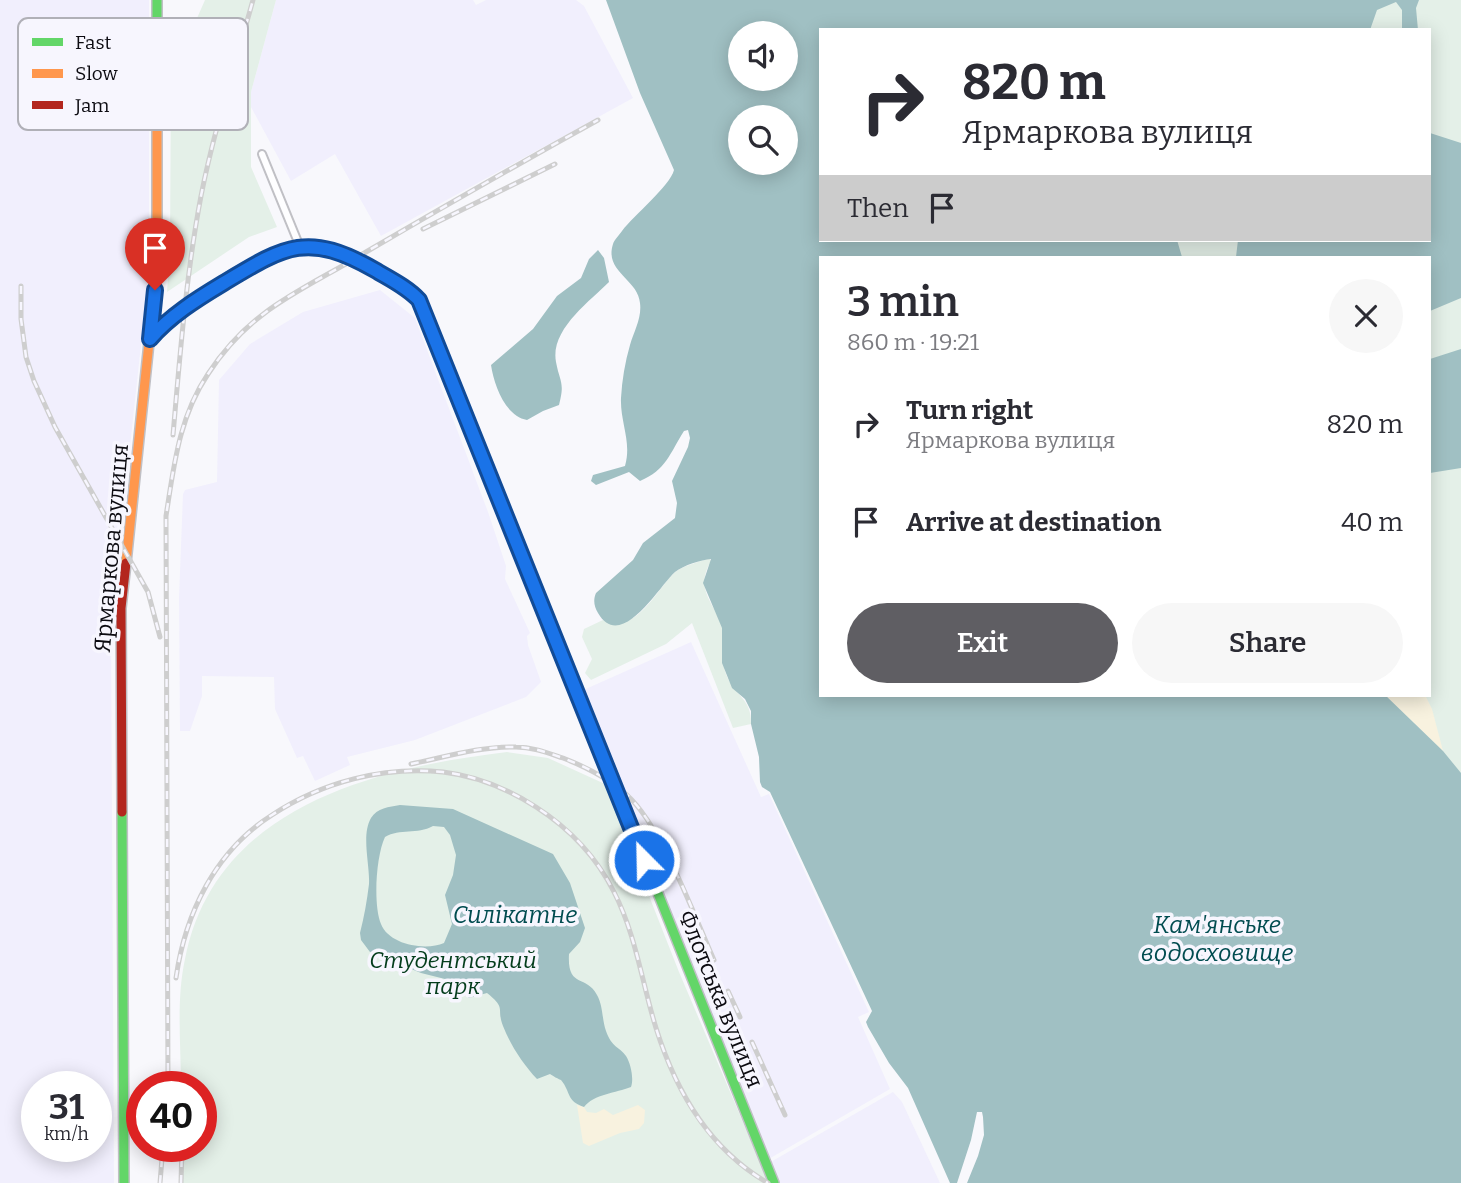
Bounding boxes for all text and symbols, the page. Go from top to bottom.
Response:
legend [18,18,248,130]
map controls [728,21,798,175]
button: sound [728,21,798,91]
text: Fast [75,31,112,54]
text: 820 m [962,53,1106,112]
icon: right [847,56,938,147]
text: Slow [75,62,118,85]
text: Jam [74,94,109,117]
button: search [728,105,798,175]
text: Ярмаркова вулиця [962,113,1253,151]
icon: arrive [923,189,961,227]
text: Then [847,193,909,224]
pin [125,218,185,290]
icon: arrive [136,229,174,267]
text: 3 min [847,277,959,327]
button: close [1329,279,1403,353]
text: 860 m · 19:21 [847,328,979,356]
text: Turn right [906,395,1033,426]
icon: right [847,405,885,443]
text: 820 m [1327,409,1403,440]
text: Ярмаркова вулиця [906,426,1115,454]
street label: Ярмаркова вулиця [88,443,134,653]
icon: arrive [847,503,885,541]
text: Arrive at destination [906,507,1161,538]
text: 40 m [1341,507,1403,538]
button: Exit [847,603,1118,683]
button: Share [1132,603,1403,683]
position arrow [607,823,681,897]
water label: Силікатне [453,901,577,929]
street label: Флотська вулиця [673,906,769,1092]
water label: Кам'янське водосховище [1141,911,1293,967]
park label: Студентський парк [369,946,537,1000]
speed limit sign: 40 [126,1071,217,1162]
text: 31 [49,1086,84,1128]
text: km/h [44,1123,89,1145]

